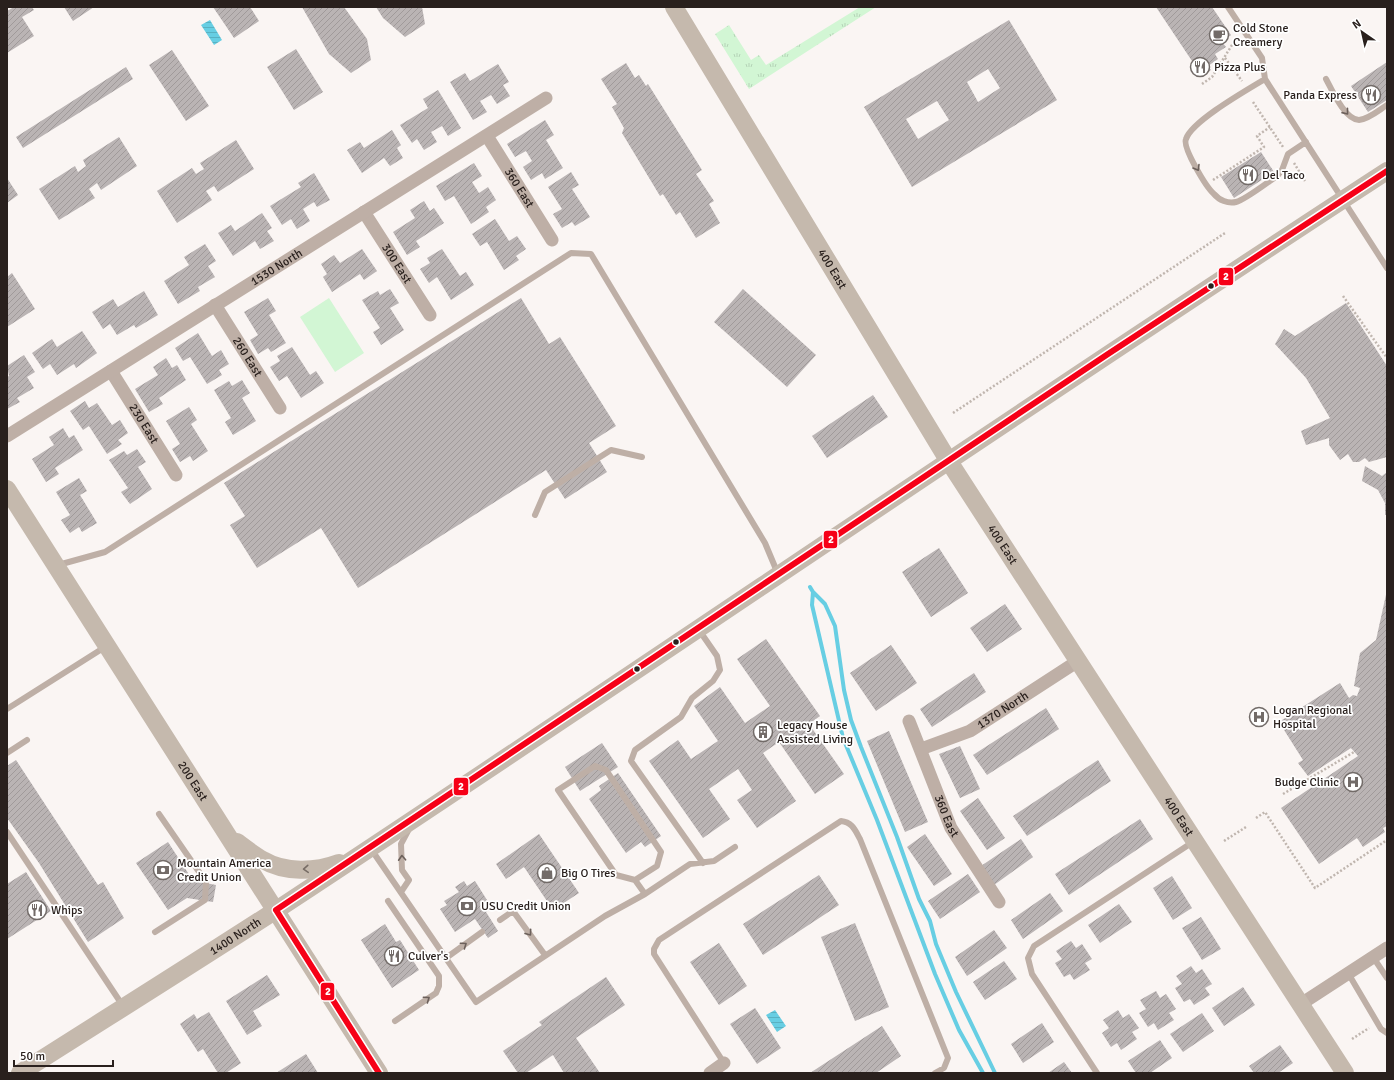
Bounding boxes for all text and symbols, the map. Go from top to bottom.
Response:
north arrow [1342,12,1382,52]
text: N [1350,17,1363,32]
place label: Cold Stone Creamery [1233,21,1288,50]
cafe icon: Cold Stone Creamery [1208,24,1230,46]
restaurant icon: Pizza Plus [1189,56,1211,78]
place label: Pizza Plus [1214,60,1266,75]
restaurant icon: Panda Express [1360,84,1382,106]
place label: Panda Express [1283,88,1357,103]
one-way arrow [1342,108,1349,115]
one-way arrow [1193,164,1200,171]
restaurant icon: Del Taco [1237,164,1259,186]
street label: 360 East [501,165,537,211]
place label: Del Taco [1262,168,1305,183]
street label: 300 East [379,241,415,286]
street label: 1530 North [248,245,305,289]
street label: 400 East [814,246,850,292]
line badge: 2 [1218,267,1234,286]
text: 2 [1223,270,1229,283]
unlabelled marker [1206,281,1216,291]
street label: 260 East [229,334,266,379]
street label: 230 East [126,401,162,446]
street label: 400 East [984,522,1021,567]
line badge: 2 [823,530,838,549]
text: 2 [828,533,834,546]
unlabelled marker [671,637,681,647]
unlabelled marker [632,664,642,674]
street label: 1370 North [974,688,1031,732]
place label: Logan Regional Hospital [1273,703,1352,732]
hospital icon: Logan Regional Hospital [1248,706,1270,728]
place label: Legacy House Assisted Living [777,718,853,747]
building icon: Legacy House Assisted Living [752,721,774,743]
street label: 200 East [175,758,211,804]
hospital icon: Budge Clinic [1342,771,1364,793]
place label: Budge Clinic [1274,775,1339,790]
line badge: 2 [453,777,469,796]
text: 2 [458,780,464,793]
street label: 360 East [931,793,962,840]
street label: 400 East [1160,794,1197,839]
one-way arrow [397,855,406,861]
place label: Mountain America Credit Union [177,856,271,885]
bank icon: Mountain America Credit Union [152,859,174,881]
shop icon: Big O Tires [536,862,558,884]
one-way arrow [303,864,309,873]
place label: Big O Tires [561,866,616,881]
bank icon: USU Credit Union [456,895,478,917]
restaurant icon: Whips [26,899,48,921]
place label: USU Credit Union [481,899,571,914]
place label: Whips [51,903,83,918]
street label: 1400 North [207,914,264,958]
one-way arrow [524,929,532,936]
one-way arrow [460,942,467,950]
restaurant icon: Culver's [383,945,405,967]
place label: Culver's [408,949,449,964]
line badge: 2 [320,982,335,1001]
text: 2 [325,985,331,998]
one-way arrow [423,996,430,1004]
scale bar [14,1042,113,1068]
text: 50 m [20,1049,45,1064]

